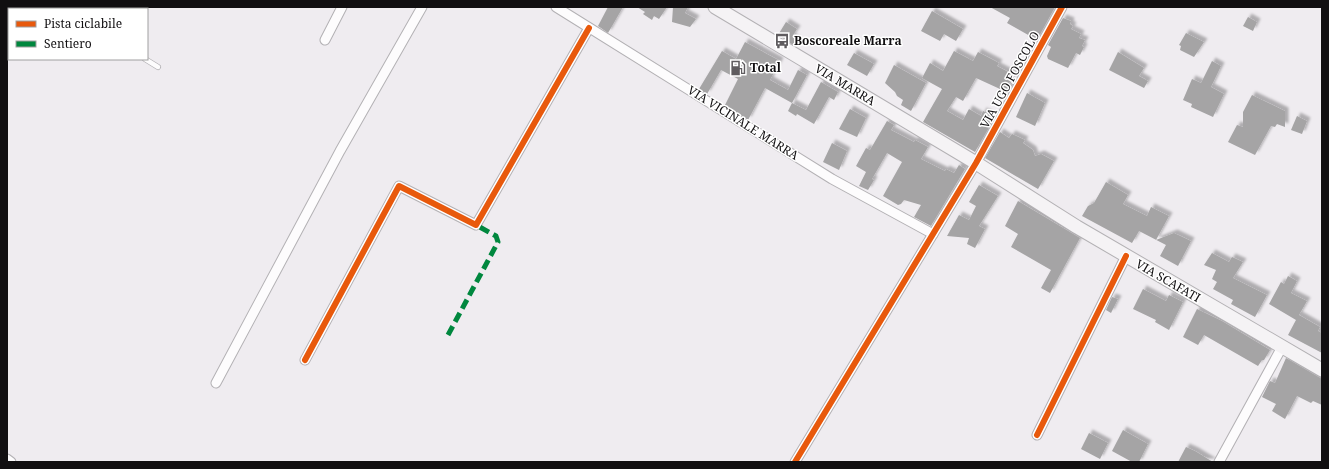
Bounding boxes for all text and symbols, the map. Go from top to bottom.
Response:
legend [8,8,148,60]
text: Pista ciclabile [44,15,122,32]
street label: VIA UGO FOSCOLO [976,28,1043,131]
bus stop icon: Boscoreale Marra [773,32,791,50]
place label: Boscoreale Marra [794,32,902,49]
text: Sentiero [44,35,92,52]
fuel station icon: Total [729,59,747,77]
place label: Total [750,59,782,76]
street label: VIA MARRA [812,60,879,110]
street label: VIA VICINALE MARRA [684,81,802,164]
street label: VIA SCAFATI [1133,255,1204,306]

